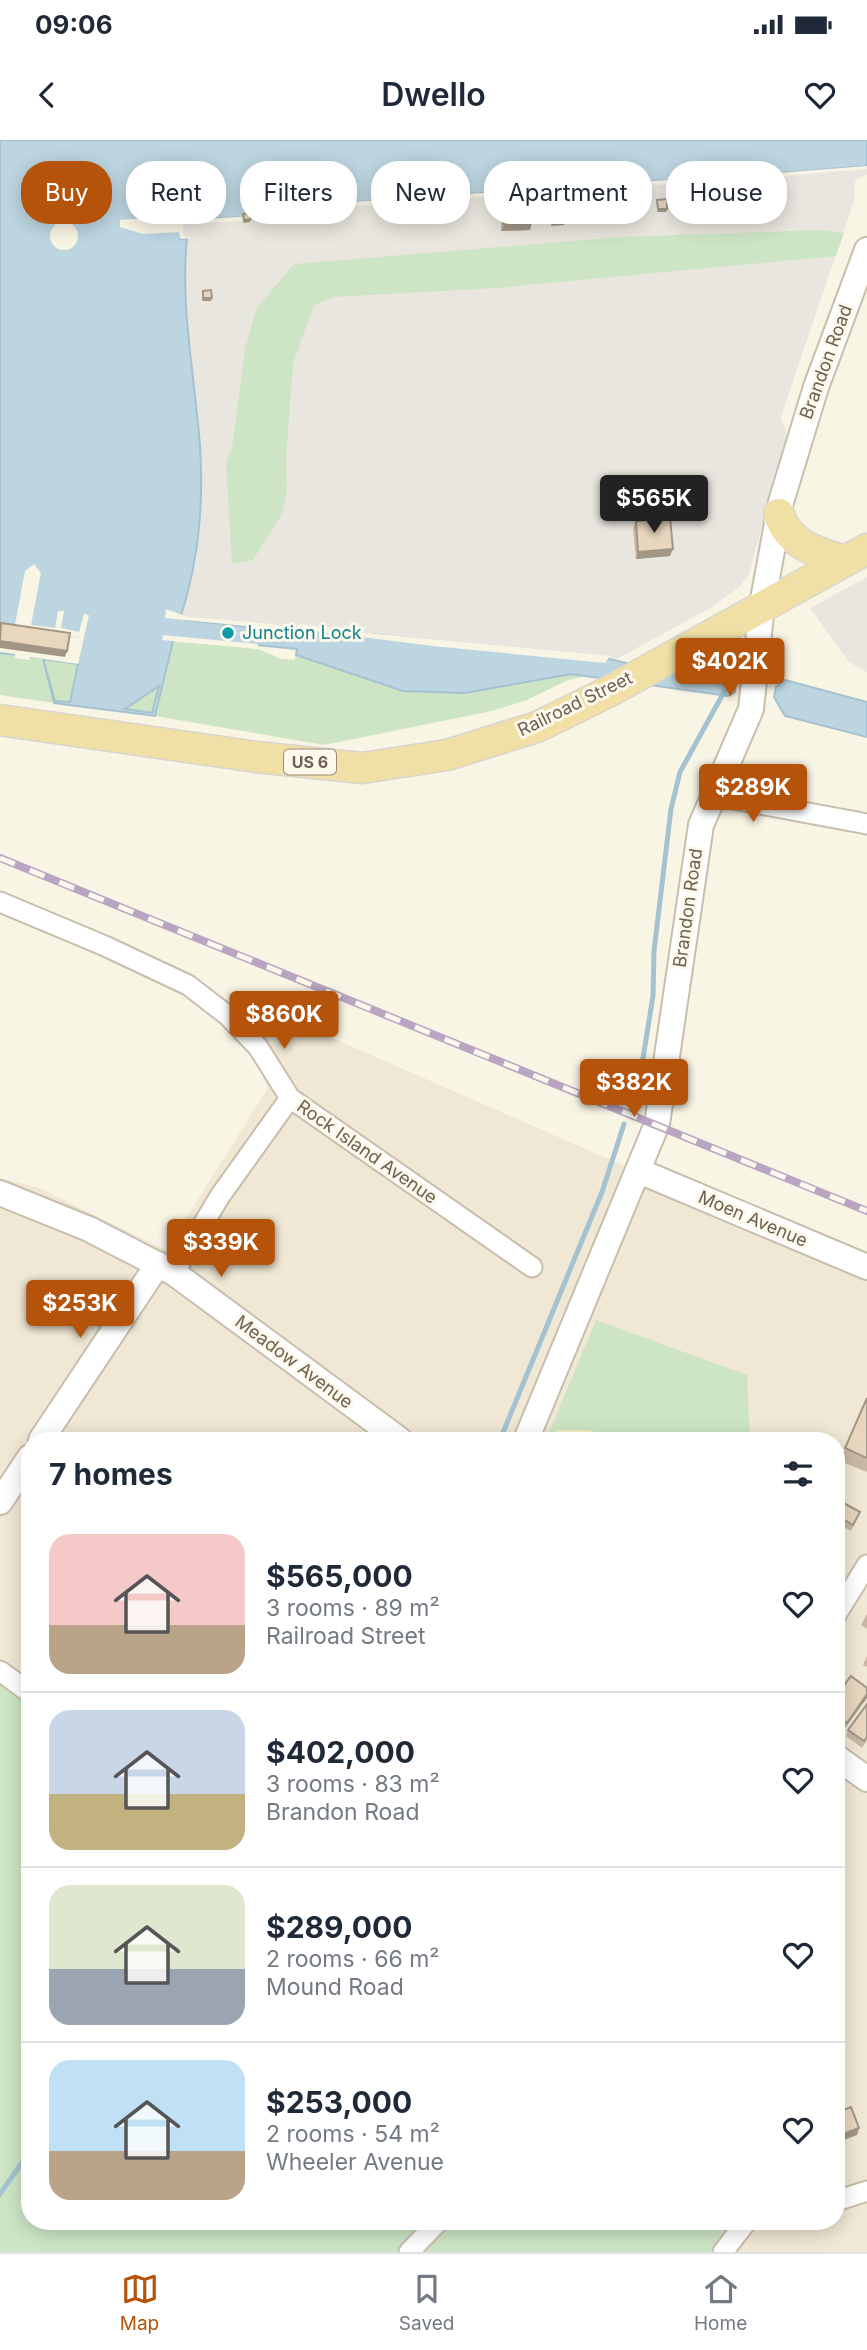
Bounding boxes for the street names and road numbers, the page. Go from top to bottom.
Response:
street label: Brandon Road [795,302,856,422]
street label: Railroad Street [514,667,636,740]
road number: US 6 [284,750,336,775]
street label: Brandon Road [669,847,706,969]
street label: Rock Island Avenue [293,1095,441,1208]
street label: Moen Avenue [695,1186,811,1251]
street label: Meadow Avenue [231,1311,357,1413]

